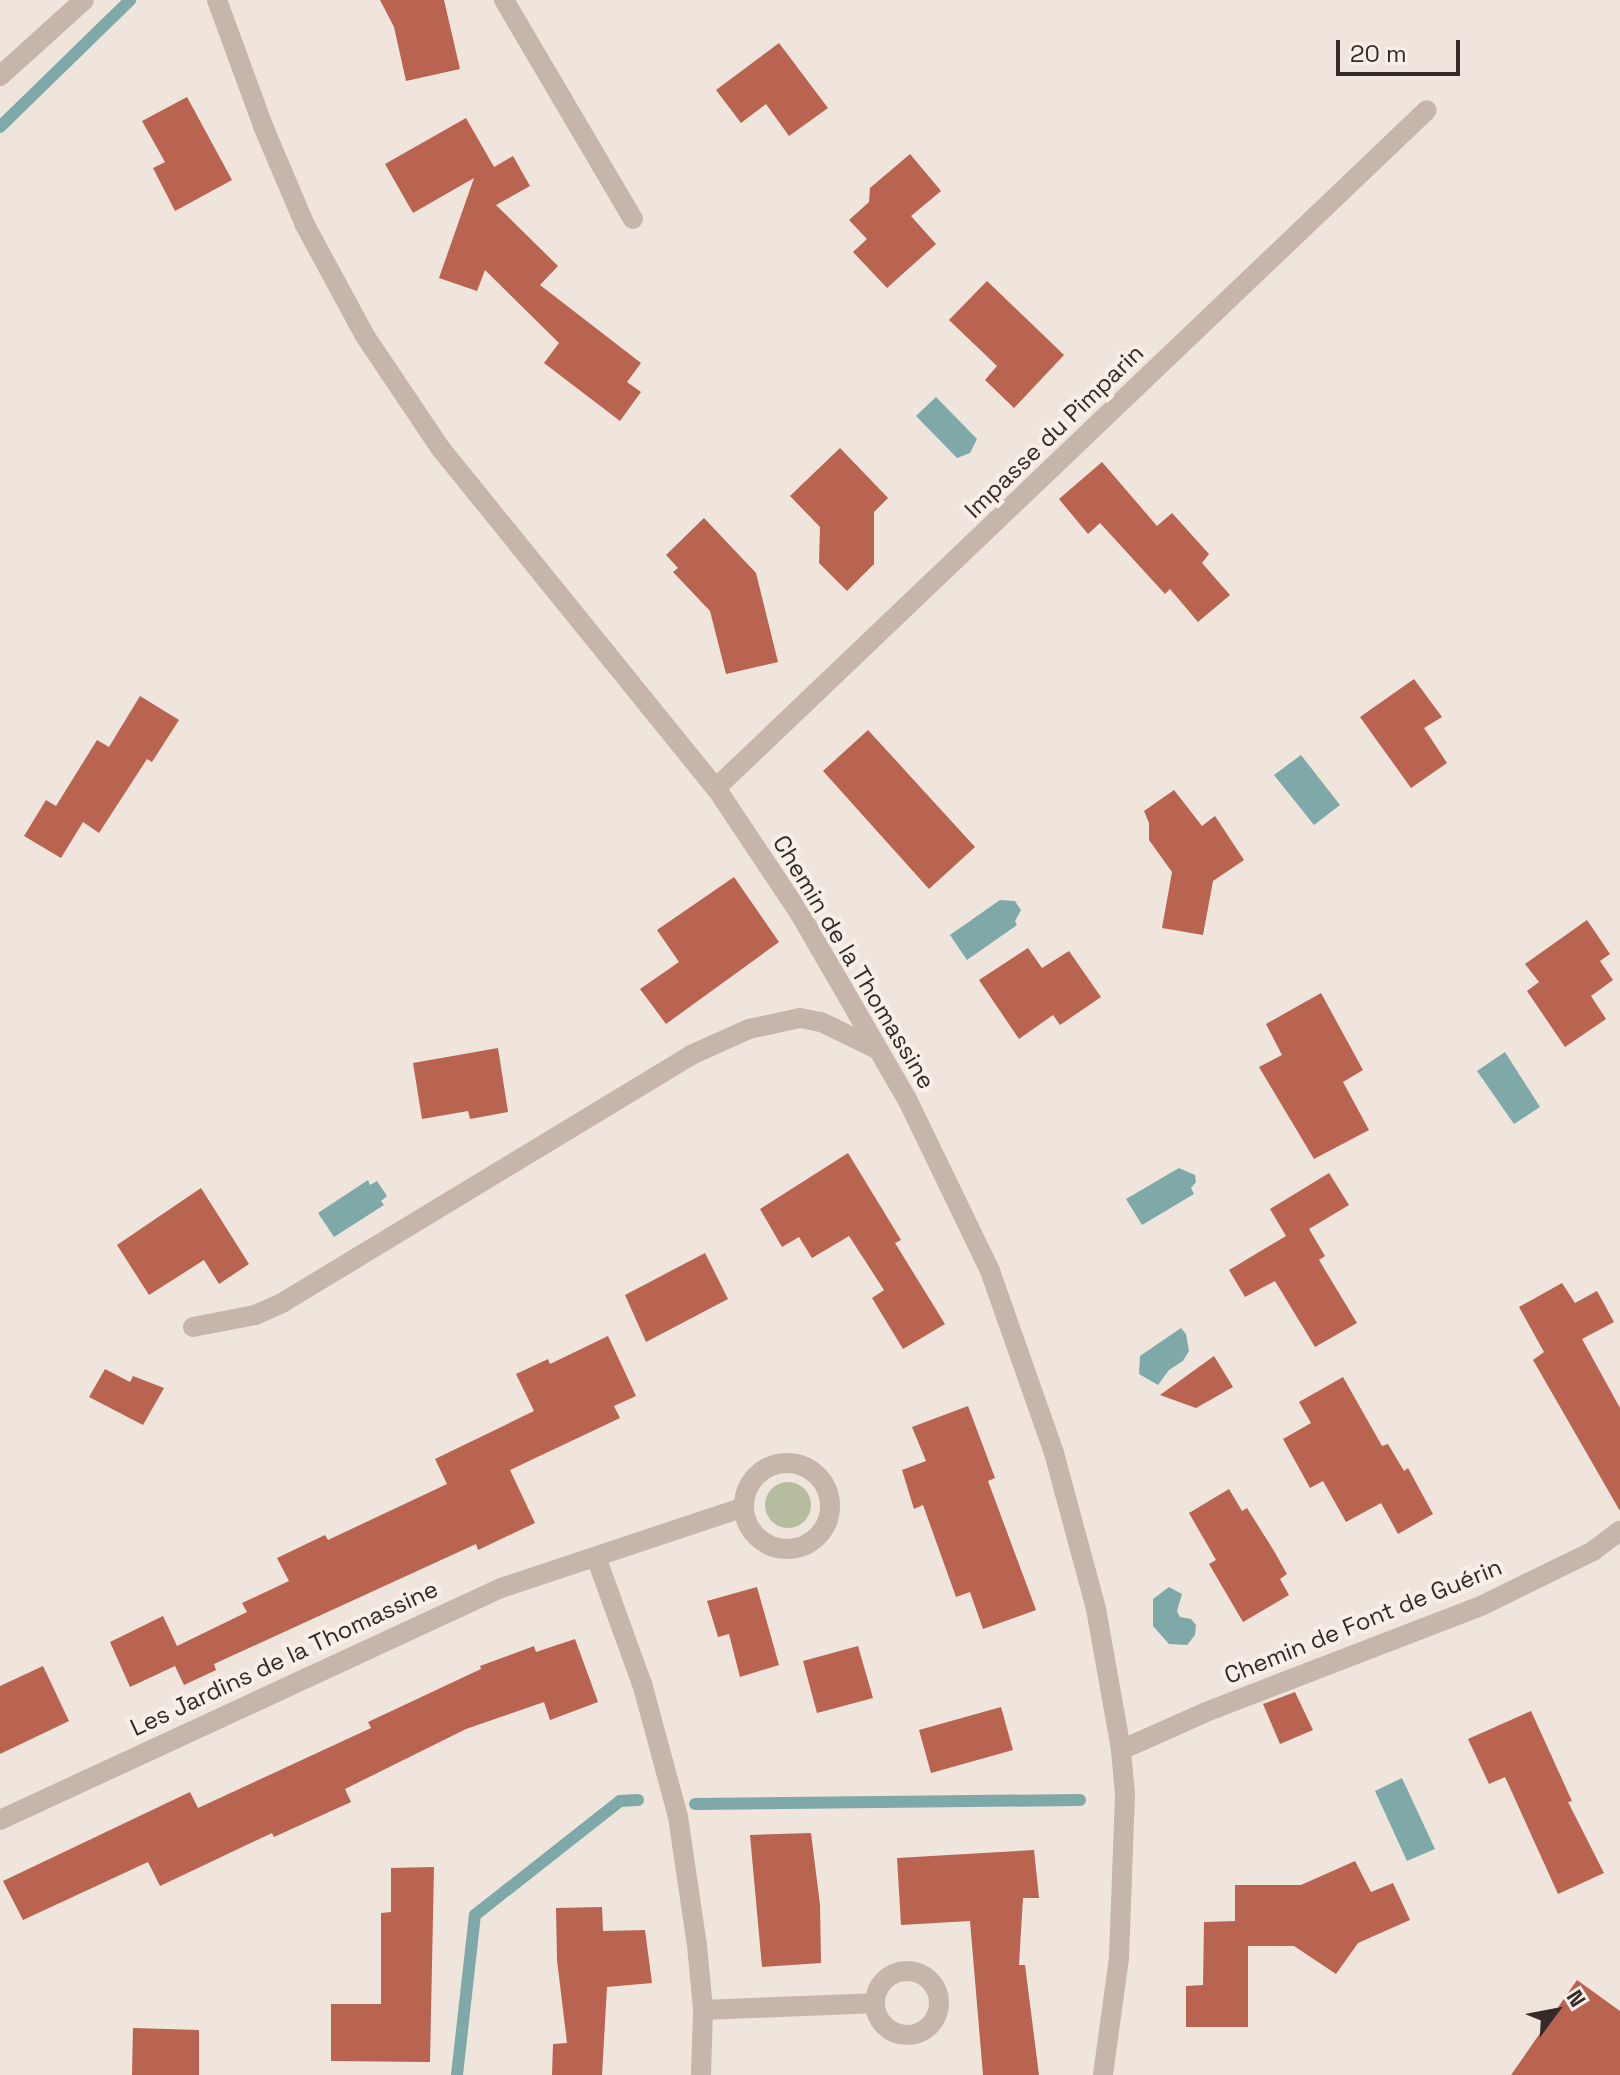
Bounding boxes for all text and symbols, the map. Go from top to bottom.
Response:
scale bar [1340,24,1464,74]
text: 20 m [1350,38,1407,69]
street label: Impasse du Pimparin [959,338,1149,524]
street label: Chemin de la Thomassine [767,830,941,1094]
street label: Chemin de Font de Guérin [1220,1552,1506,1690]
street label: Les Jardins de la Thomassine [125,1574,443,1742]
north arrow [1516,1971,1596,2051]
text: N [1561,1985,1592,2012]

